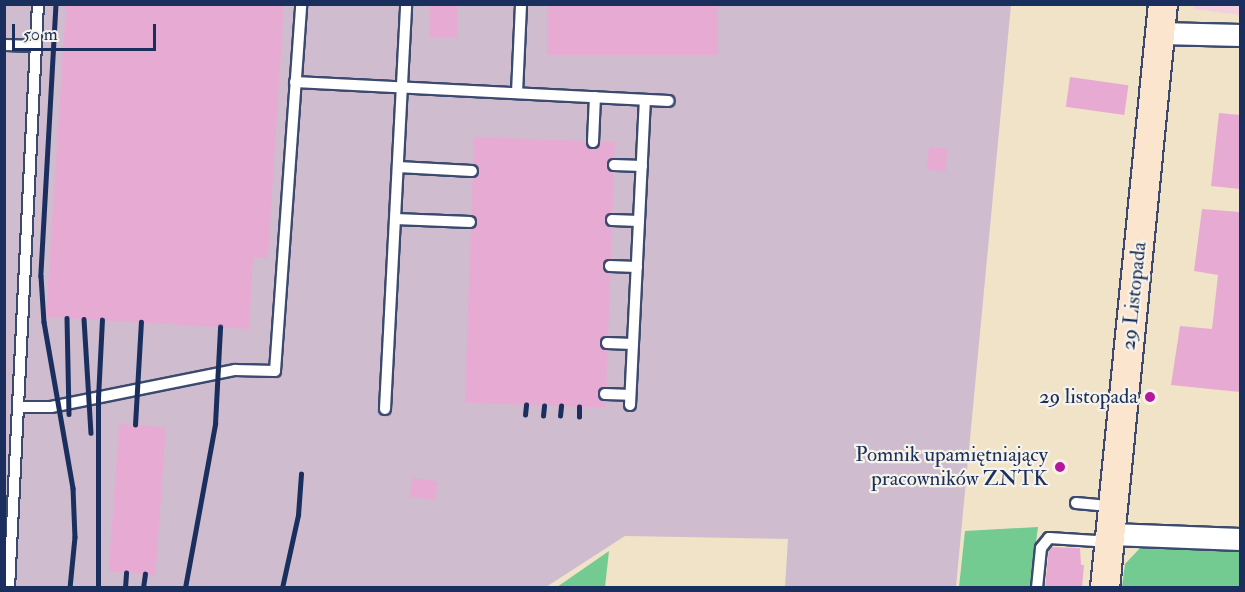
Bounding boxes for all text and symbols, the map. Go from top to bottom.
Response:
scale bar [15,12,159,50]
text: 50 m [23,23,58,46]
street label: 29 Listopada [1116,241,1152,351]
place label: 29 listopada [1039,384,1138,410]
marker: 29 listopada [1143,390,1157,404]
place label: Pomnik upamiętniający pracowników ZNTK [855,442,1048,492]
marker: Pomnik upamiętniający pracowników ZNTK [1053,460,1067,474]

